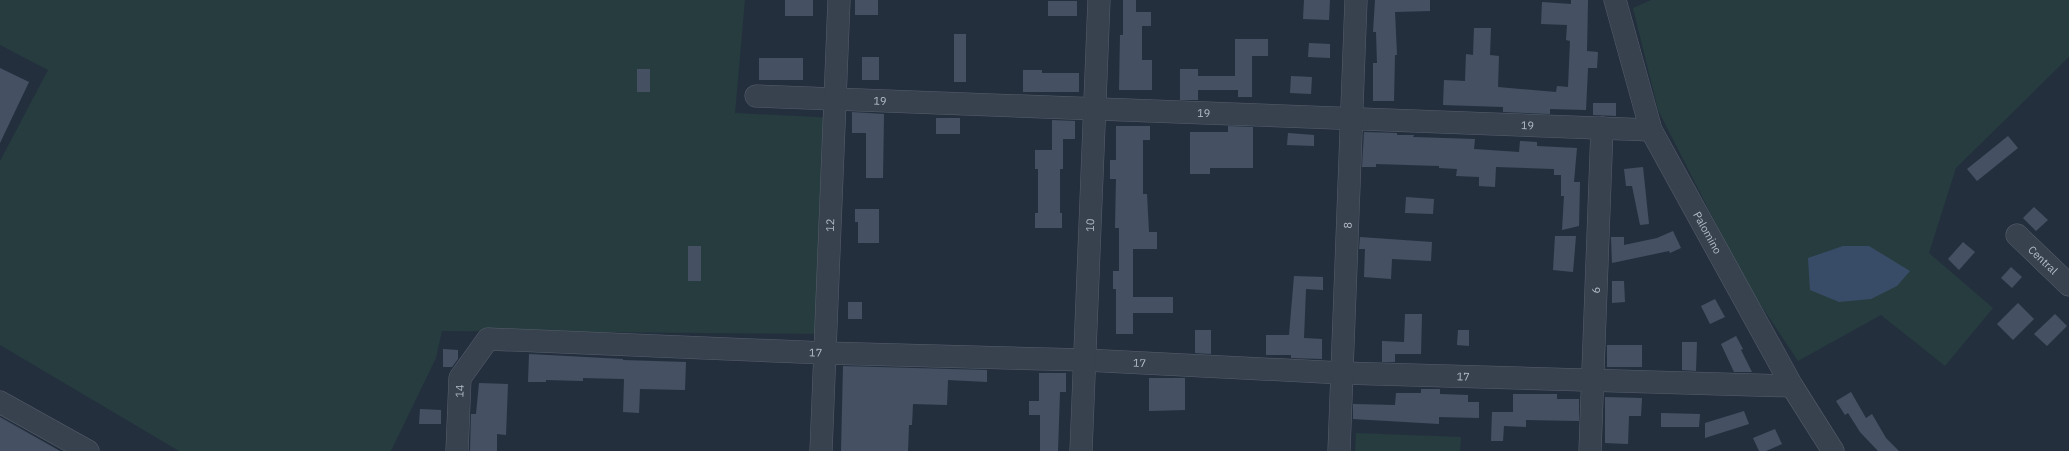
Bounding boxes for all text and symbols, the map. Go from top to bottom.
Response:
street label: 19 [873,93,887,108]
street label: 19 [1197,106,1211,120]
street label: 19 [1521,118,1534,133]
street label: Palomino [1690,209,1725,256]
street label: 12 [823,218,837,232]
street label: 10 [1083,218,1097,232]
street label: 8 [1340,222,1355,229]
street label: Central [2025,242,2061,277]
street label: 6 [1589,287,1603,294]
street label: 17 [809,345,823,360]
street label: 17 [1133,355,1146,370]
street label: 17 [1456,369,1470,384]
street label: 14 [452,384,467,398]

